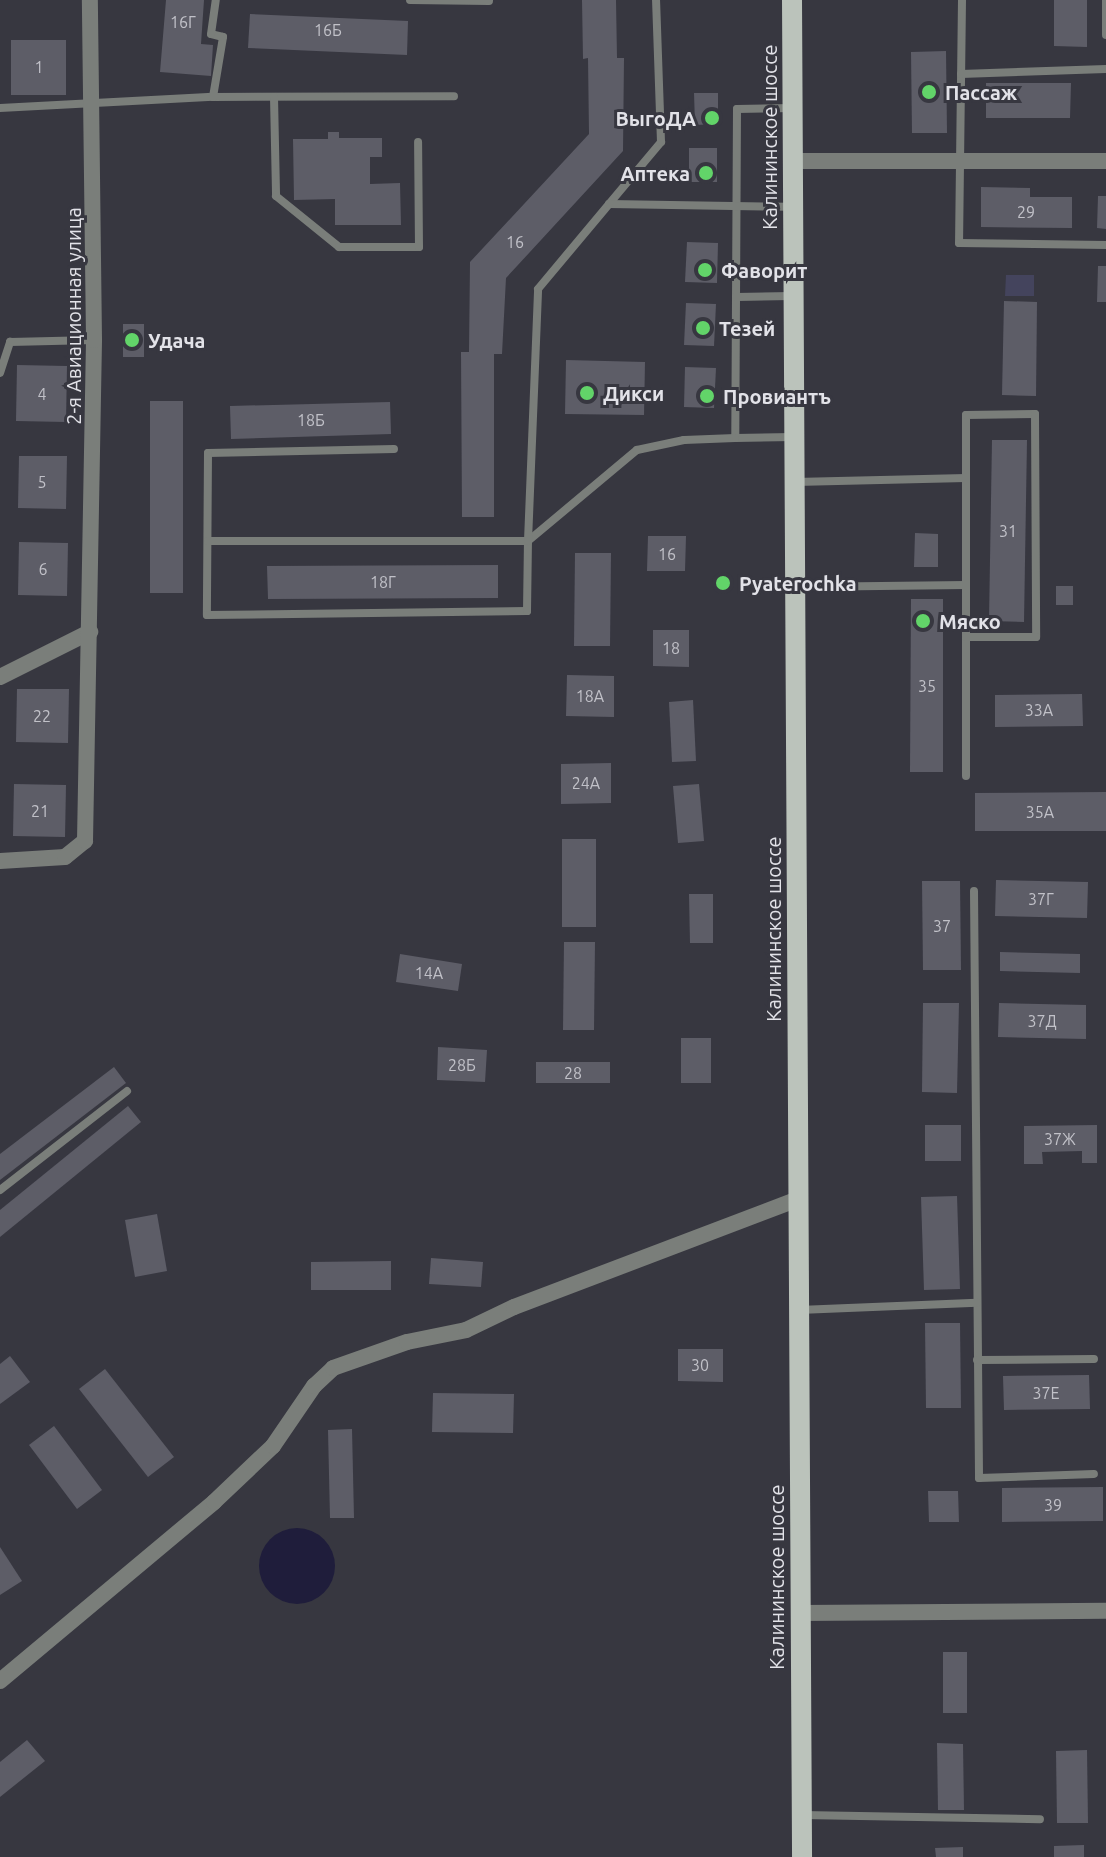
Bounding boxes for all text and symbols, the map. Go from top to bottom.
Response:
house number: 16Г [170,12,196,32]
house number: 16Б [314,20,342,40]
street label: Калининское шоссе [757,44,781,230]
house number: 1 [34,57,44,77]
place label: Пассаж [945,80,1017,104]
marker: Пассаж [920,83,938,101]
place label: ВыгоДА [616,106,696,130]
marker: ВыгоДА [703,109,721,127]
place label: Аптека [620,161,690,185]
marker: Аптека [697,164,715,182]
house number: 29 [1017,202,1035,222]
street label: 2-я Авиационная улица [61,207,85,425]
house number: 16 [506,232,524,252]
place label: Фаворит [721,258,807,282]
marker: Фаворит [696,261,714,279]
place label: Тезей [719,316,775,340]
marker: Тезей [694,319,712,337]
place label: Удача [148,328,205,352]
marker: Удача [123,331,141,349]
place label: Дикси [603,381,664,405]
house number: 4 [37,384,47,404]
marker: Дикси [578,384,596,402]
place label: Провиантъ [723,384,831,408]
marker: Провиантъ [698,387,716,405]
house number: 18Б [297,410,325,430]
house number: 5 [37,472,47,492]
house number: 31 [999,521,1017,541]
house number: 16 [658,544,676,564]
house number: 6 [38,559,48,579]
place label: Pyaterochka [739,571,857,595]
house number: 18Г [370,572,396,592]
marker: Pyaterochka [714,574,732,592]
place label: Мяско [939,609,1001,633]
marker: Мяско [914,612,932,630]
house number: 18 [662,638,680,658]
house number: 35 [918,676,936,696]
house number: 18А [576,686,604,706]
house number: 33А [1025,700,1053,720]
house number: 22 [33,706,51,726]
house number: 24А [572,773,600,793]
house number: 21 [31,801,49,821]
house number: 35А [1026,802,1054,822]
street label: Калининское шоссе [761,836,785,1022]
house number: 37Г [1028,889,1054,909]
house number: 37 [933,916,951,936]
house number: 14А [415,963,443,983]
house number: 37Д [1027,1011,1057,1031]
house number: 28Б [448,1055,476,1075]
house number: 28 [564,1063,582,1083]
house number: 37Ж [1044,1129,1076,1149]
house number: 30 [691,1355,709,1375]
house number: 37Е [1032,1383,1060,1403]
street label: Калининское шоссе [764,1484,788,1670]
house number: 39 [1044,1495,1062,1515]

